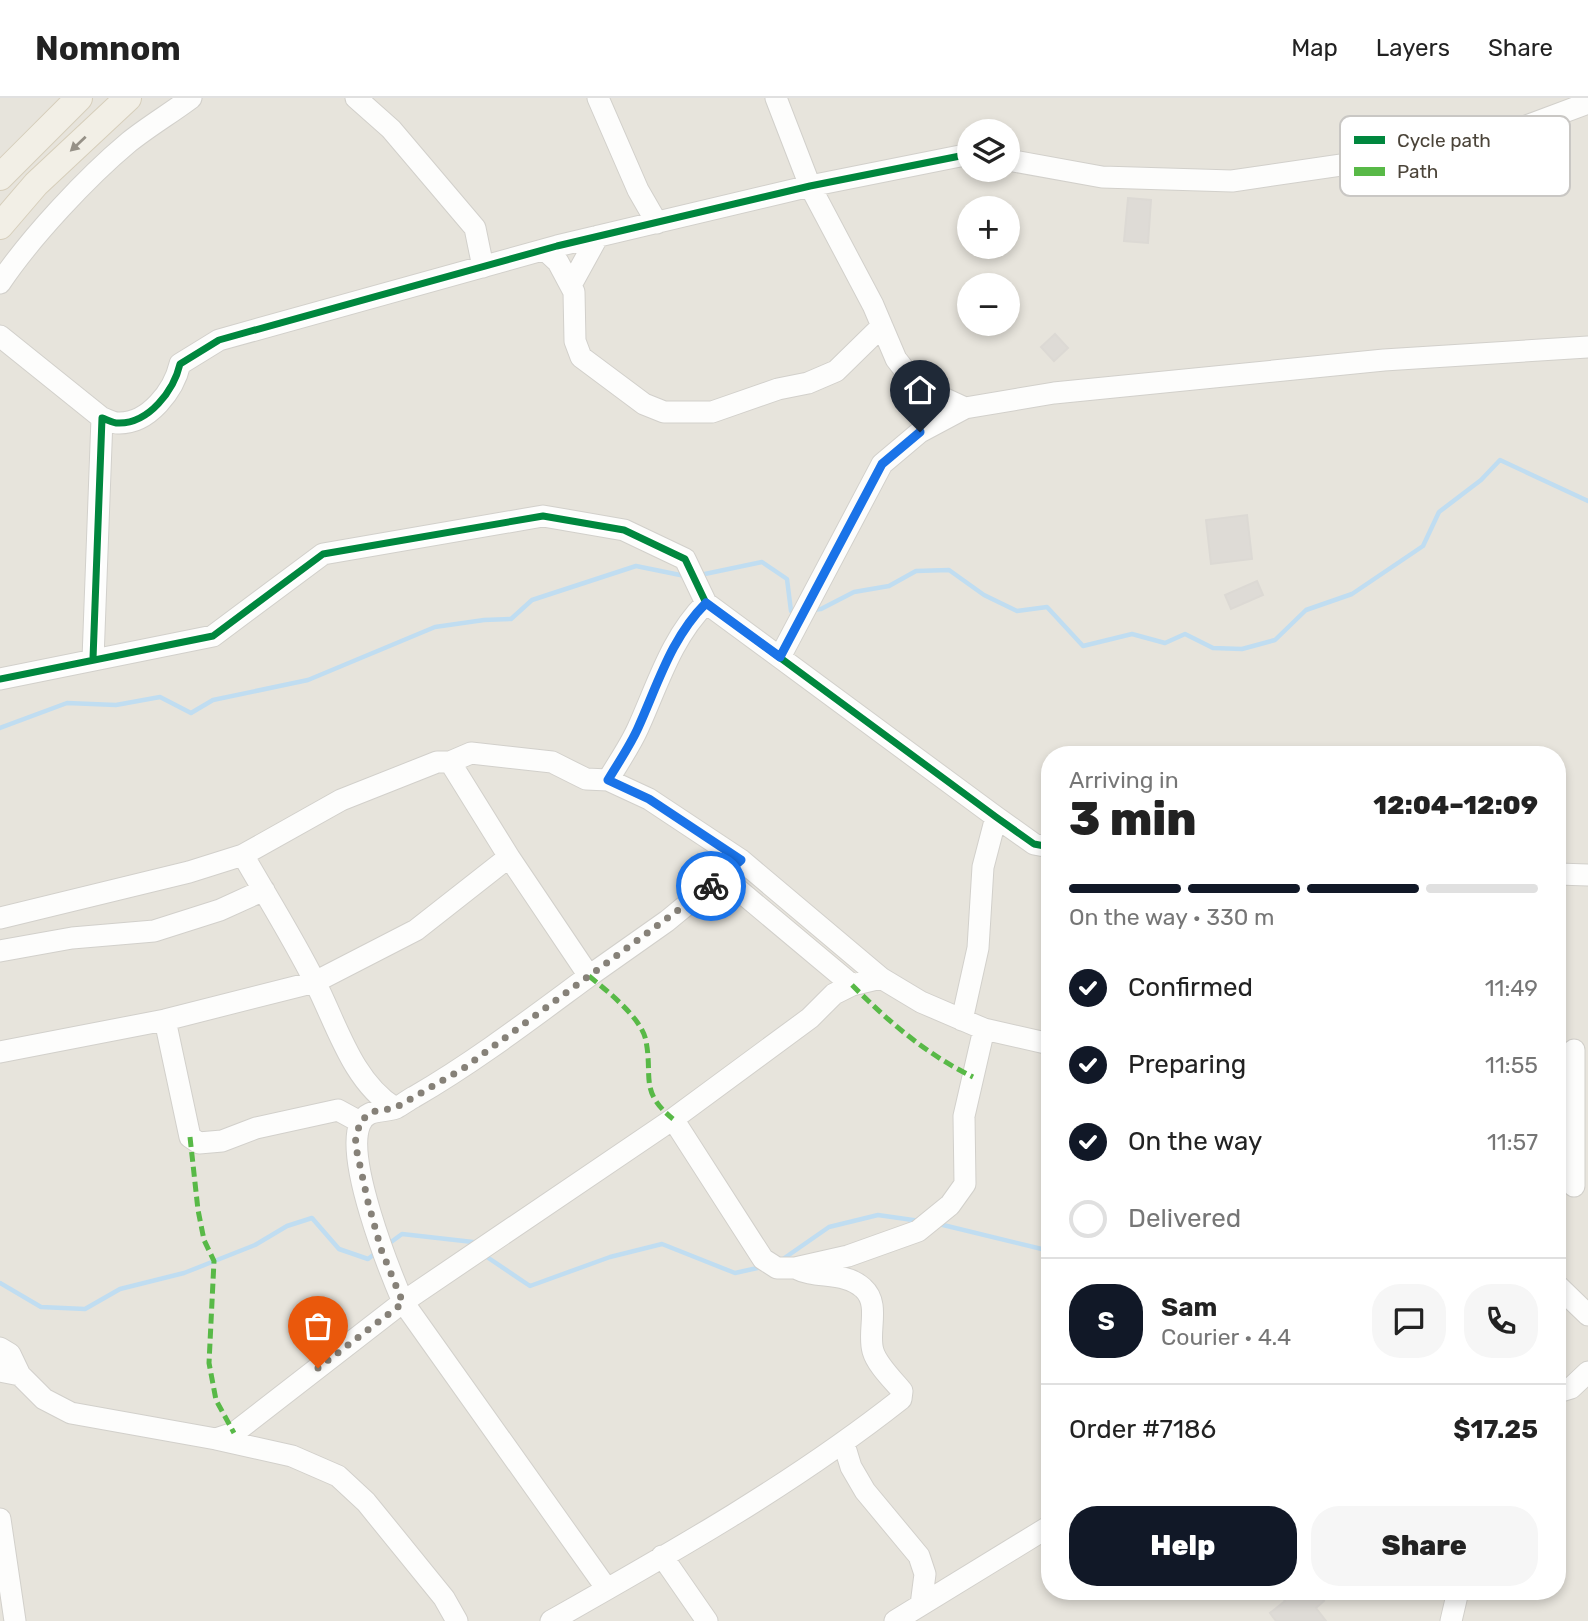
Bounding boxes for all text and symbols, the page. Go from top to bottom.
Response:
text: Nomnom [35,29,181,68]
text: Map [1291,34,1338,62]
text: Layers [1376,34,1450,62]
text: Share [1488,34,1553,62]
legend [1340,116,1570,196]
map controls [957,119,1020,336]
button: layers [957,119,1020,182]
text: Cycle path [1397,129,1491,152]
one-way arrow [70,136,87,152]
text: Path [1397,160,1438,183]
button: + [957,196,1020,259]
button: − [957,273,1020,336]
pin [890,360,950,432]
icon: home [901,371,939,409]
text: Arriving in [1069,766,1179,794]
text: 12:04–12:09 [1373,790,1538,821]
text: 3 min [1069,792,1197,847]
courier [676,851,746,921]
icon: bike [692,867,730,905]
text: On the way · 330 m [1069,903,1274,931]
icon: check [1069,969,1107,1007]
text: Confirmed [1128,972,1253,1003]
text: 11:49 [1485,974,1538,1002]
icon: check [1069,1046,1107,1084]
text: Preparing [1128,1049,1246,1080]
text: 11:55 [1485,1051,1538,1079]
icon: check [1069,1123,1107,1161]
text: On the way [1128,1126,1262,1157]
text: 11:57 [1487,1128,1538,1156]
text: Delivered [1128,1203,1241,1234]
button: chat [1372,1284,1446,1358]
button: phone [1464,1284,1538,1358]
text: Sam [1161,1292,1217,1323]
pin [288,1296,348,1368]
text: S [1097,1306,1115,1337]
icon: bag [299,1307,337,1345]
text: Courier · 4.4 [1161,1323,1291,1351]
text: Order #7186 [1069,1414,1216,1445]
text: $17.25 [1453,1414,1538,1445]
button: Help [1069,1506,1297,1586]
button: Share [1311,1506,1538,1586]

